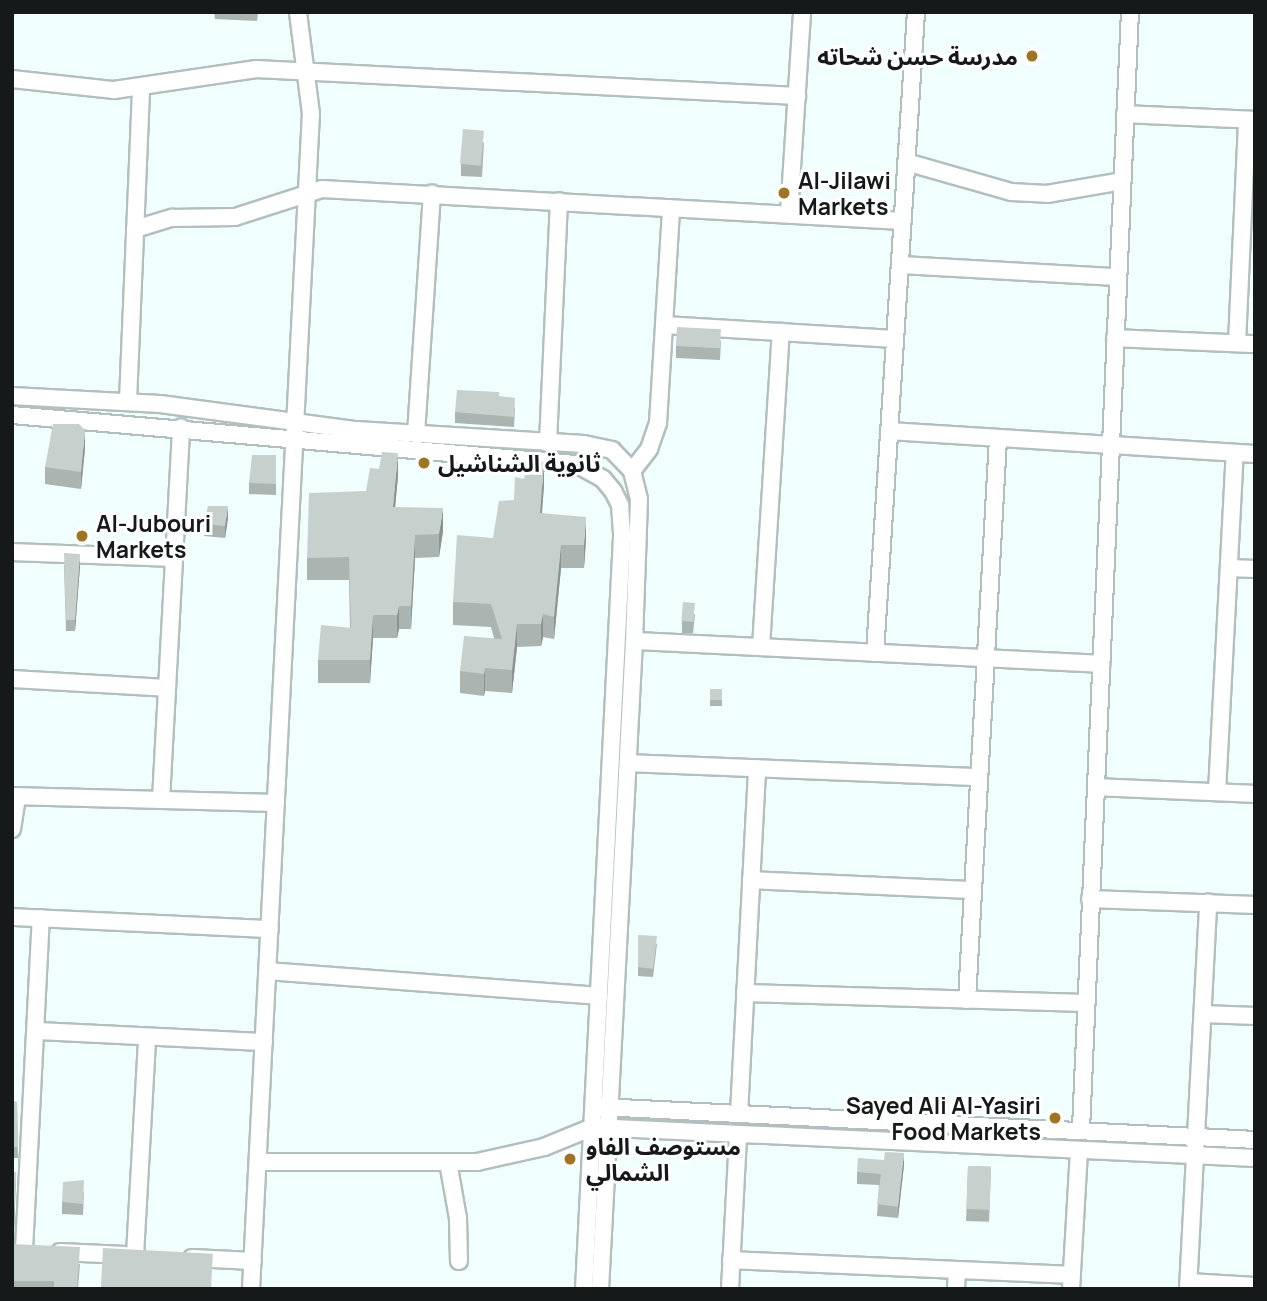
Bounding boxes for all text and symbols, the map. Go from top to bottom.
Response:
place label: مدرسة حسن شحاته [817,42,1018,70]
marker: مدرسة حسن شحاته [1024,48,1040,64]
place label: Al-Jilawi Markets [798,166,891,220]
marker: Al-Jilawi Markets [776,185,792,201]
place label: ثانوية الشناشيل [438,449,601,477]
marker: ثانوية الشناشيل [416,455,432,471]
place label: Al-Jubouri Markets [96,509,211,563]
marker: Al-Jubouri Markets [74,528,90,544]
place label: Sayed Ali Al-Yasiri Food Markets [846,1091,1041,1145]
marker: Sayed Ali Al-Yasiri Food Markets [1047,1110,1063,1126]
place label: مستوصف الفاو الشمالي [586,1132,741,1186]
marker: مستوصف الفاو الشمالي [560,1149,580,1169]

